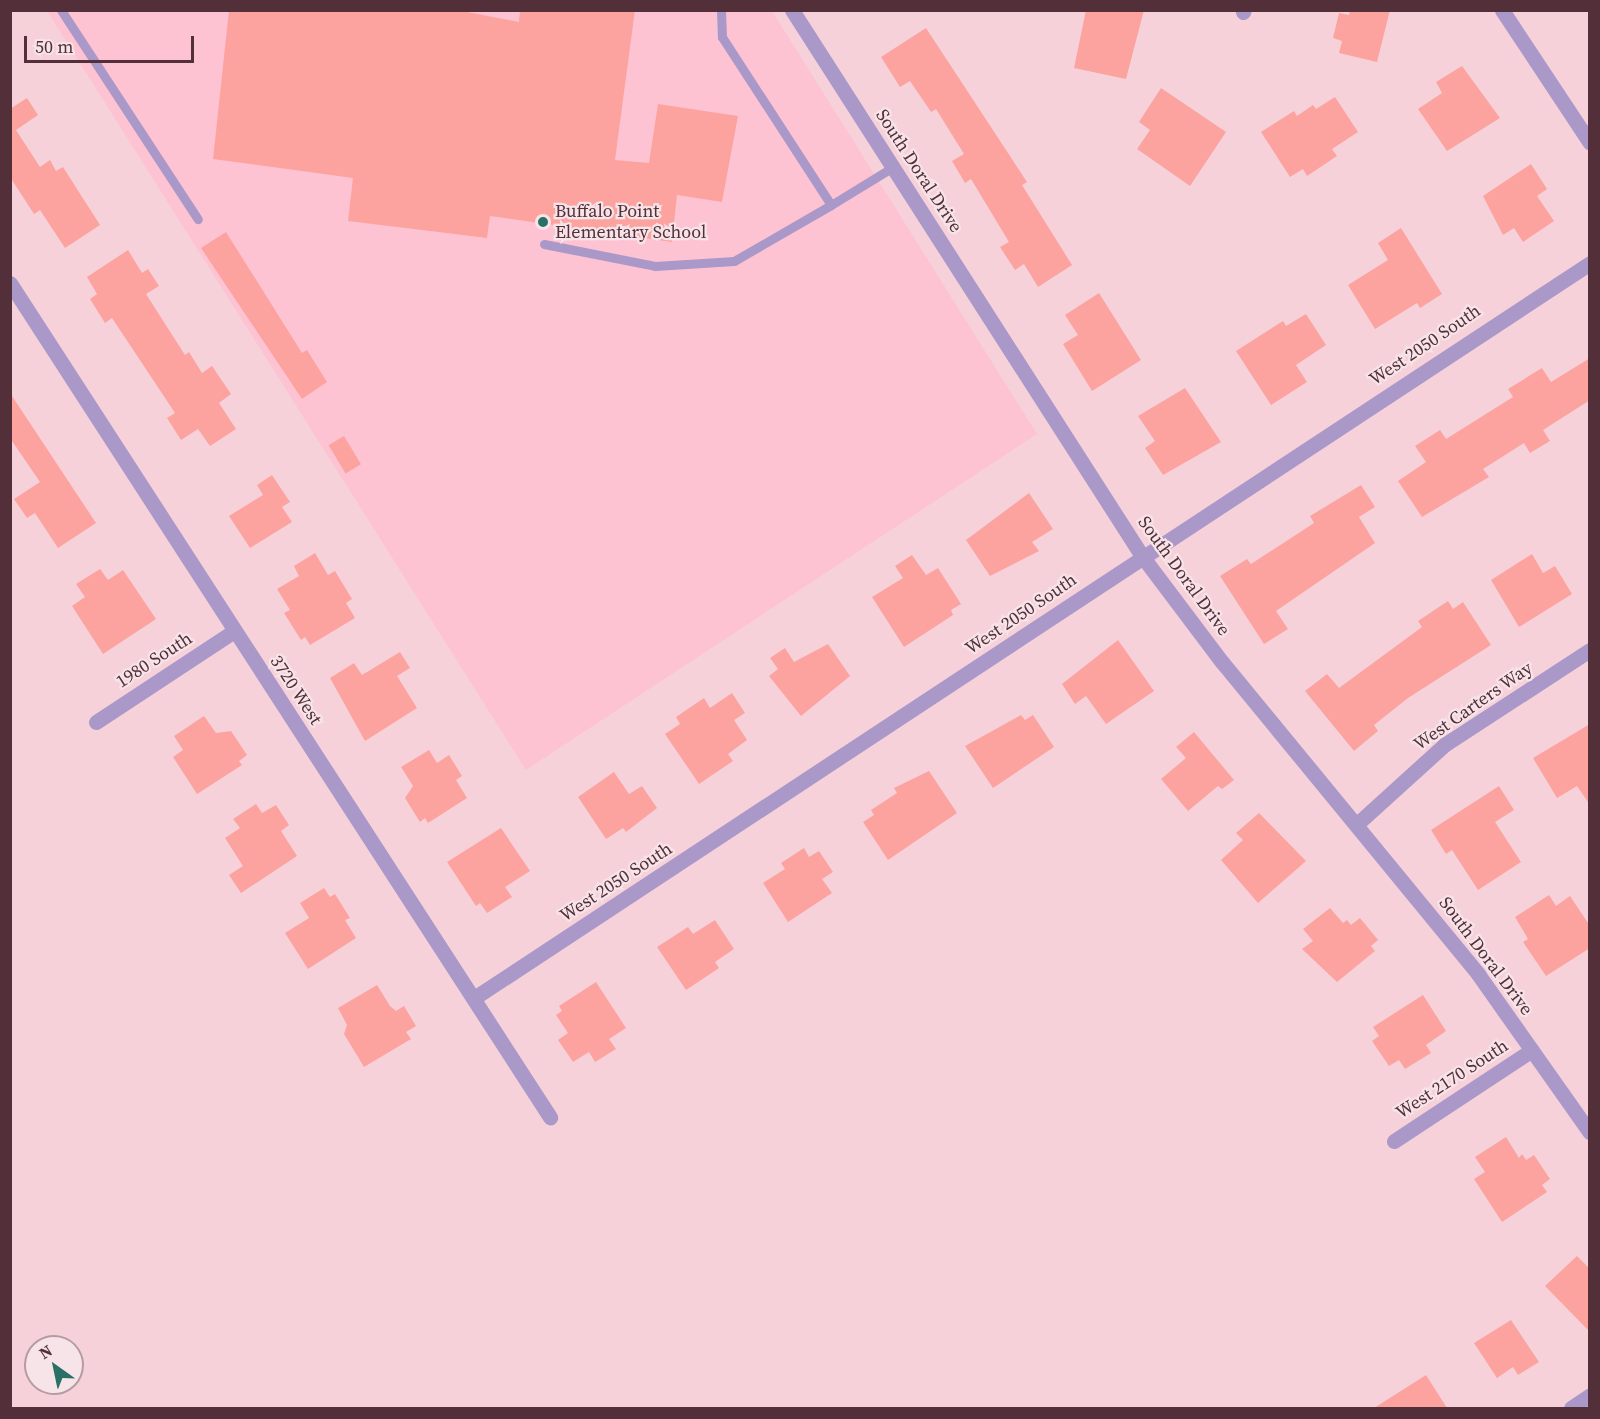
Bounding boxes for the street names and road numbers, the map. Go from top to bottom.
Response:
street label: South Doral Drive [871,105,967,237]
street label: West 2050 South [1365,300,1485,390]
street label: South Doral Drive [1133,512,1235,640]
street label: West 2050 South [961,569,1081,659]
street label: 1980 South [112,627,196,693]
street label: 3720 West [265,651,327,729]
street label: West Carters Way [1409,657,1537,755]
street label: West 2050 South [556,838,676,926]
street label: South Doral Drive [1435,893,1537,1019]
street label: West 2170 South [1392,1035,1512,1123]

